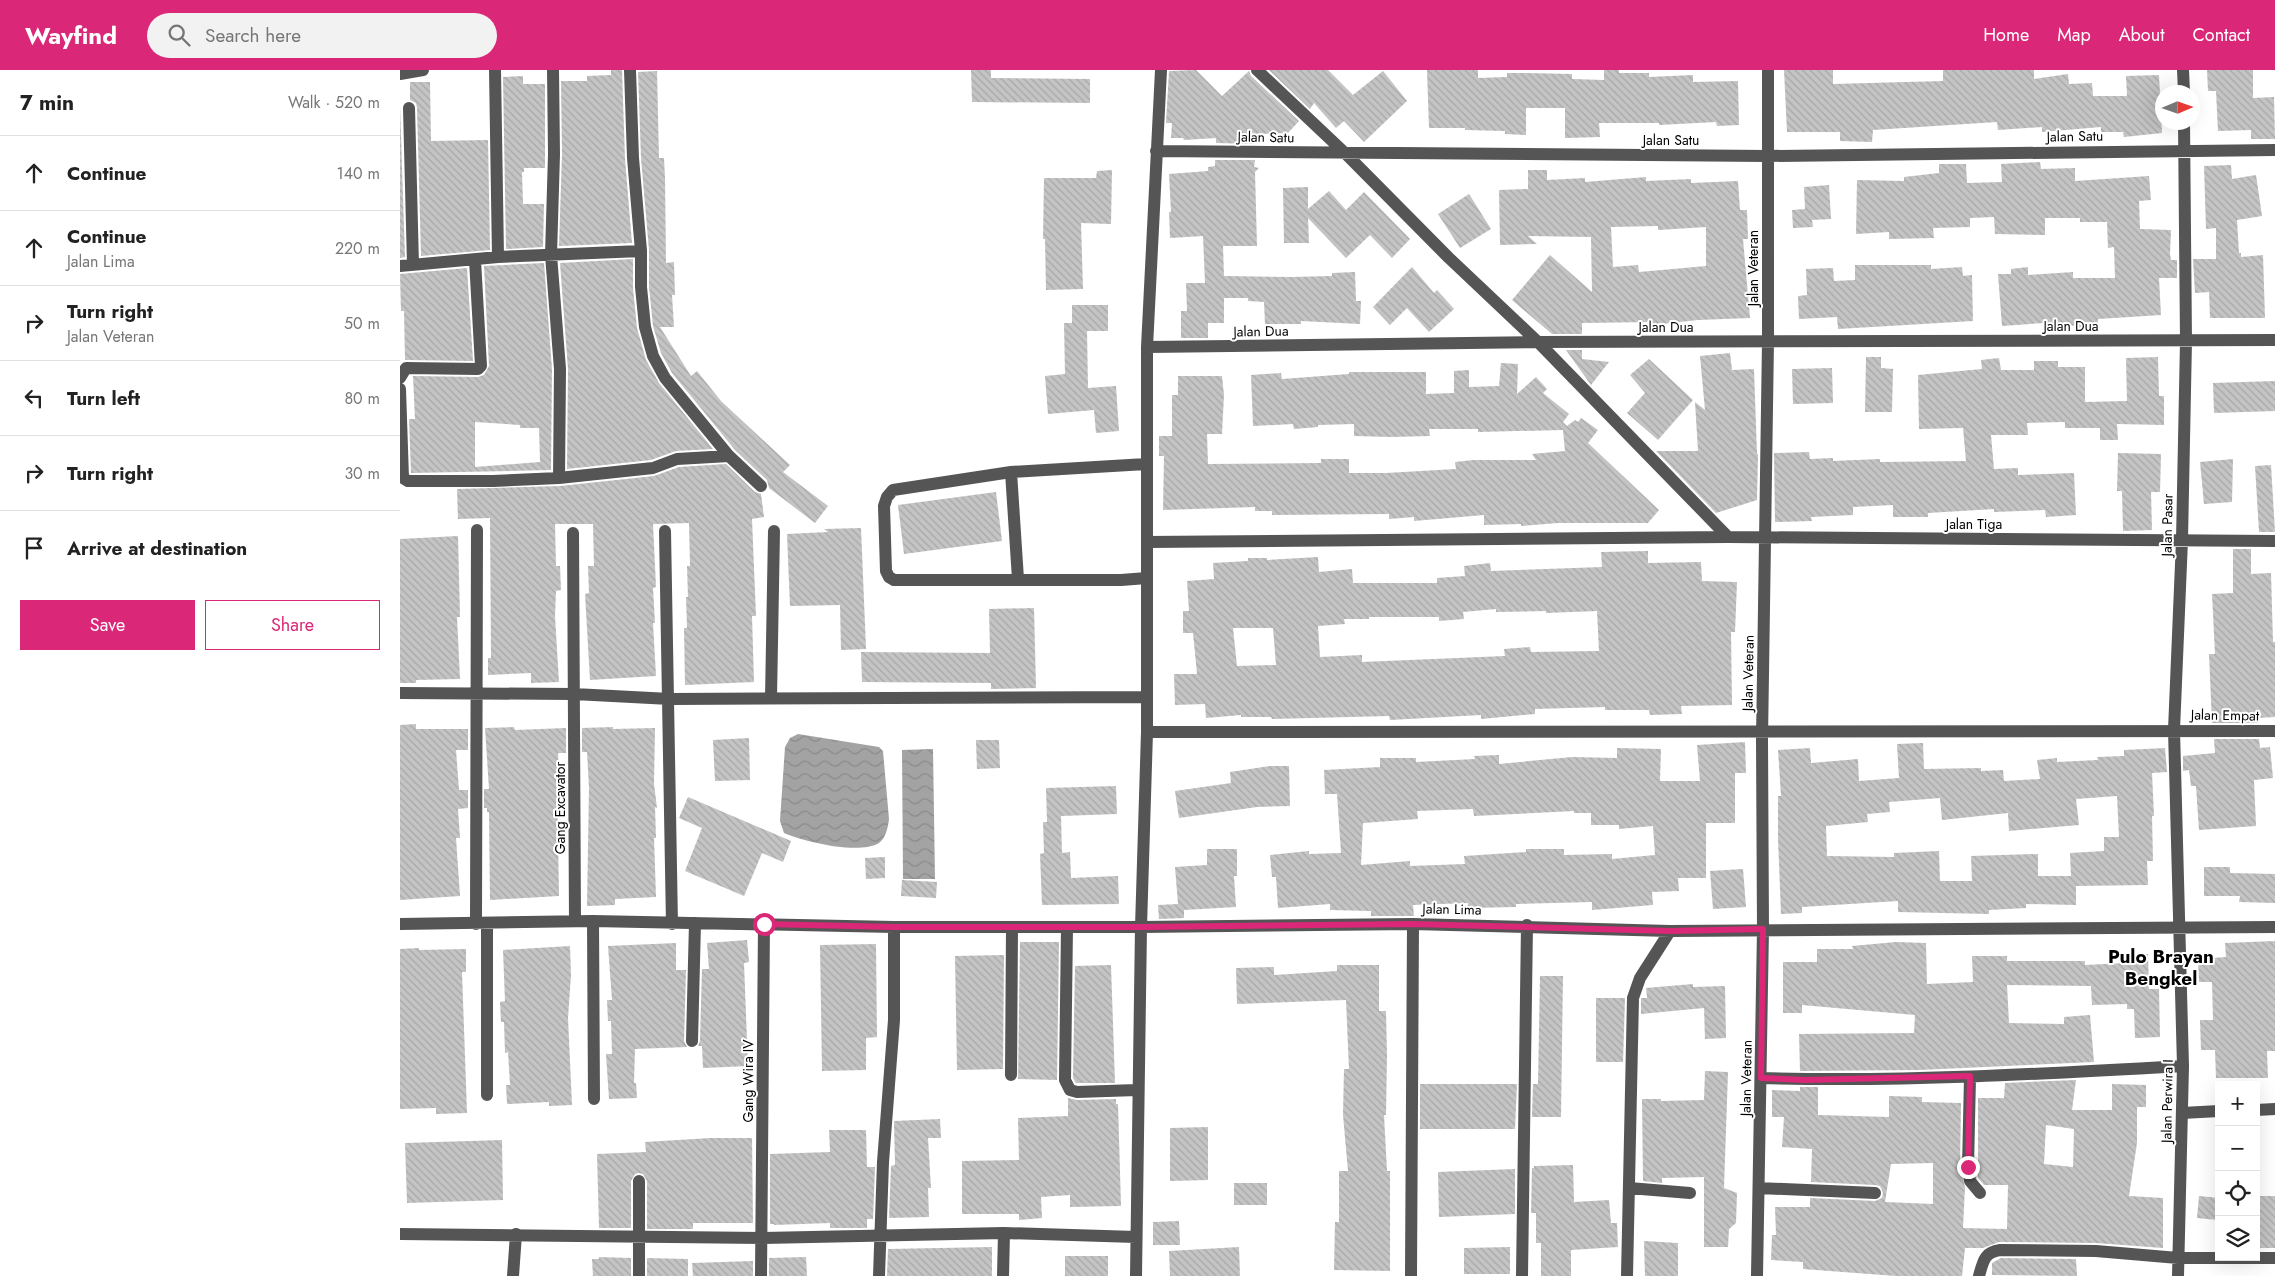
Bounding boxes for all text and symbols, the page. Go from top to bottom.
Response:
search box [147,13,497,58]
text: Wayfind [25,18,117,53]
icon: search [165,21,193,49]
text: Search here [205,22,301,49]
text: Home [1983,22,2029,48]
text: Map [2057,22,2091,48]
text: About [2119,22,2164,48]
text: Contact [2192,22,2250,48]
north arrow [2155,85,2200,130]
text: 7 min [20,88,74,118]
text: Walk · 520 m [288,91,380,114]
street label: Jalan Satu [1235,126,1295,147]
street label: Jalan Satu [2044,126,2104,147]
street label: Jalan Satu [1641,130,1699,150]
icon: ahead [20,159,48,187]
text: Continue [67,160,146,187]
text: 140 m [337,162,380,185]
text: Continue [67,223,146,250]
street label: Jalan Veteran [1743,230,1763,308]
icon: ahead [20,234,48,262]
text: 220 m [335,237,380,260]
text: Jalan Lima [67,250,135,273]
text: Turn right [67,298,153,325]
icon: right [20,309,48,337]
text: 50 m [344,312,380,335]
street label: Jalan Dua [2041,316,2099,336]
street label: Jalan Dua [1636,317,1694,337]
street label: Jalan Dua [1231,321,1289,342]
text: Jalan Veteran [67,325,154,348]
icon: left [20,384,48,412]
text: Turn left [67,385,140,412]
text: 80 m [344,387,380,410]
icon: right [20,459,48,487]
text: Turn right [67,460,153,487]
text: 30 m [344,462,380,485]
street label: Jalan Pasar [2156,493,2178,559]
street label: Jalan Tiga [1944,514,2002,534]
icon: arrive [20,534,48,562]
text: Arrive at destination [67,535,247,562]
button: Save [20,600,195,650]
button: Share [205,600,380,650]
street label: Jalan Veteran [1737,635,1759,713]
street label: Jalan Empat [2189,704,2260,726]
street label: Gang Excavator [550,762,570,854]
street label: Jalan Lima [1420,898,1482,920]
route start [753,913,776,936]
district label: Pulo Brayan Bengkel [2108,943,2214,992]
street label: Gang Wira IV [738,1039,758,1123]
street label: Jalan Veteran [1735,1040,1757,1118]
street label: Jalan Perwira I [2156,1059,2178,1145]
map controls [2215,1081,2260,1261]
button: + [2215,1081,2260,1126]
button: − [2215,1126,2260,1171]
route end [1957,1156,1980,1179]
button: locate [2215,1171,2260,1216]
button: layers [2215,1216,2260,1261]

